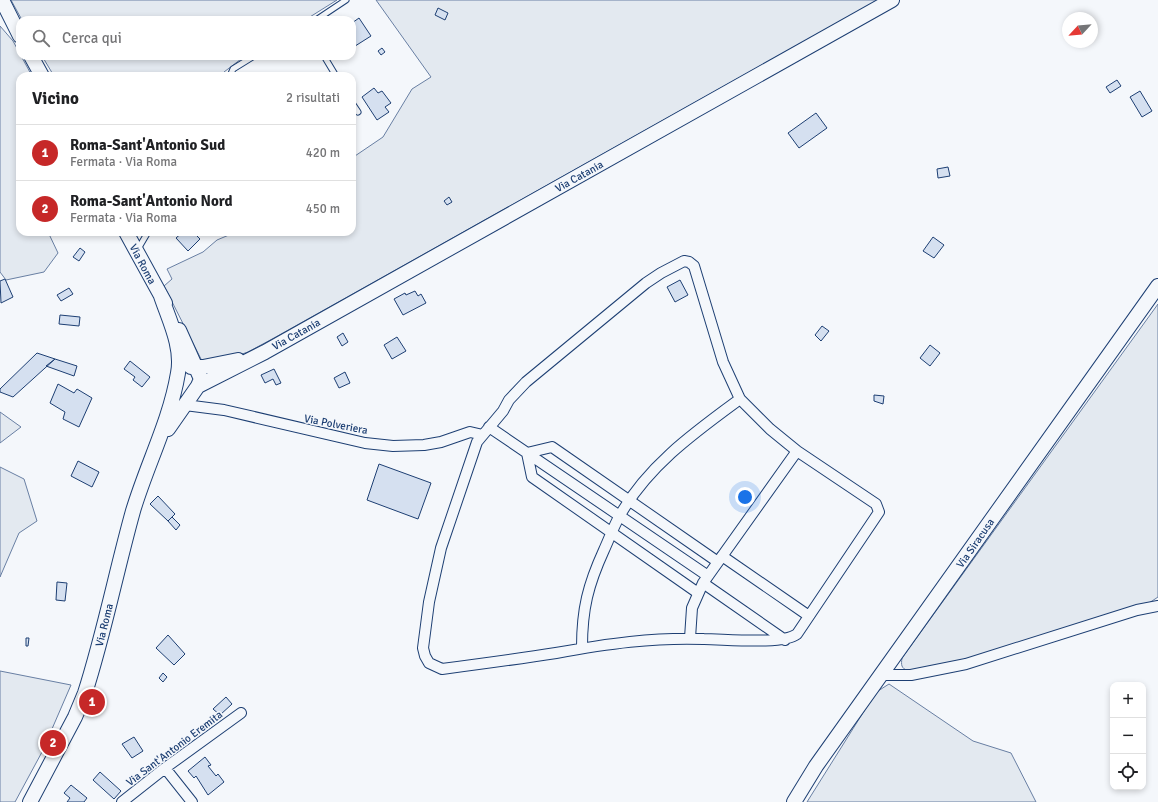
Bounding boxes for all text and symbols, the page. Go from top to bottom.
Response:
north arrow [1062,12,1098,48]
search box [16,16,356,60]
icon: search [30,27,52,49]
text: Cerca qui [62,29,122,47]
text: Vicino [32,88,79,109]
text: 2 risultati [286,90,340,106]
text: Roma-Sant'Antonio Sud [70,136,225,154]
text: 1 [41,145,49,161]
text: 420 m [306,145,340,161]
text: Fermata · Via Roma [70,154,177,170]
street label: Via Catania [553,158,606,195]
text: Roma-Sant'Antonio Nord [70,192,233,210]
text: 2 [41,201,49,217]
text: 450 m [306,201,340,217]
text: Fermata · Via Roma [70,210,177,226]
street label: Via Roma [127,242,159,287]
street label: Via Catania [270,316,323,353]
street label: Via Polveriera [303,412,369,437]
your location [735,487,755,507]
street label: Via Siracusa [954,516,997,571]
street label: Via Roma [93,602,116,648]
map controls [1110,682,1146,790]
button: + [1110,682,1146,718]
pin: 1 [79,687,105,717]
street label: Via Sant'Antonio Eremita [124,708,225,789]
button: − [1110,718,1146,754]
pin: 2 [40,728,66,758]
button: locate [1110,754,1146,790]

